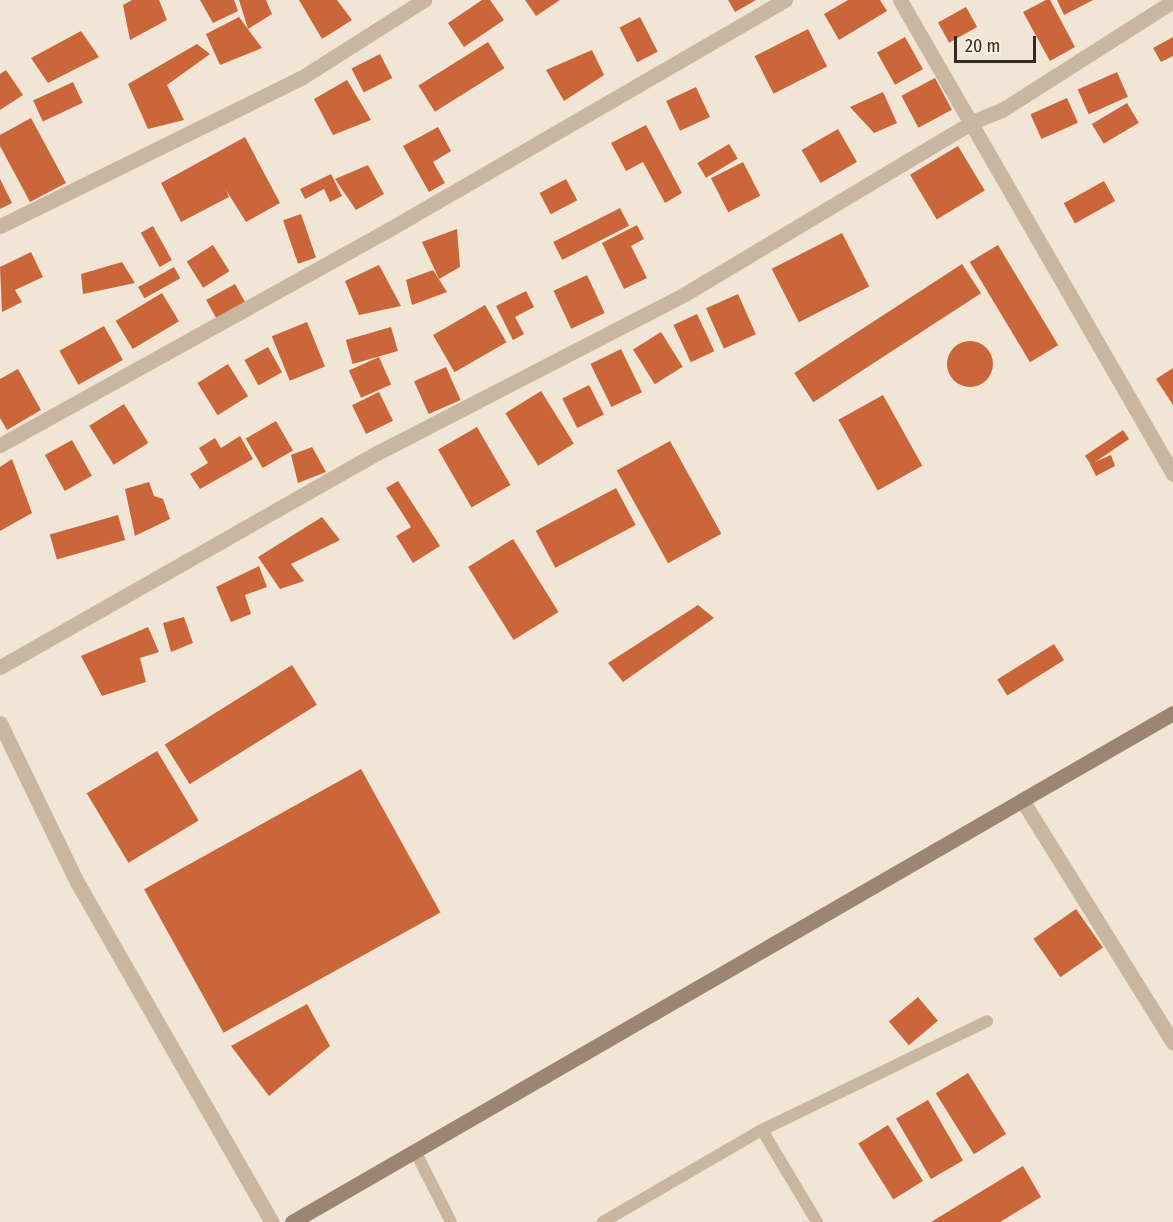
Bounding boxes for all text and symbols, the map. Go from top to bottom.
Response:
scale bar [957,24,1040,62]
text: 20 m [965,35,1000,57]

